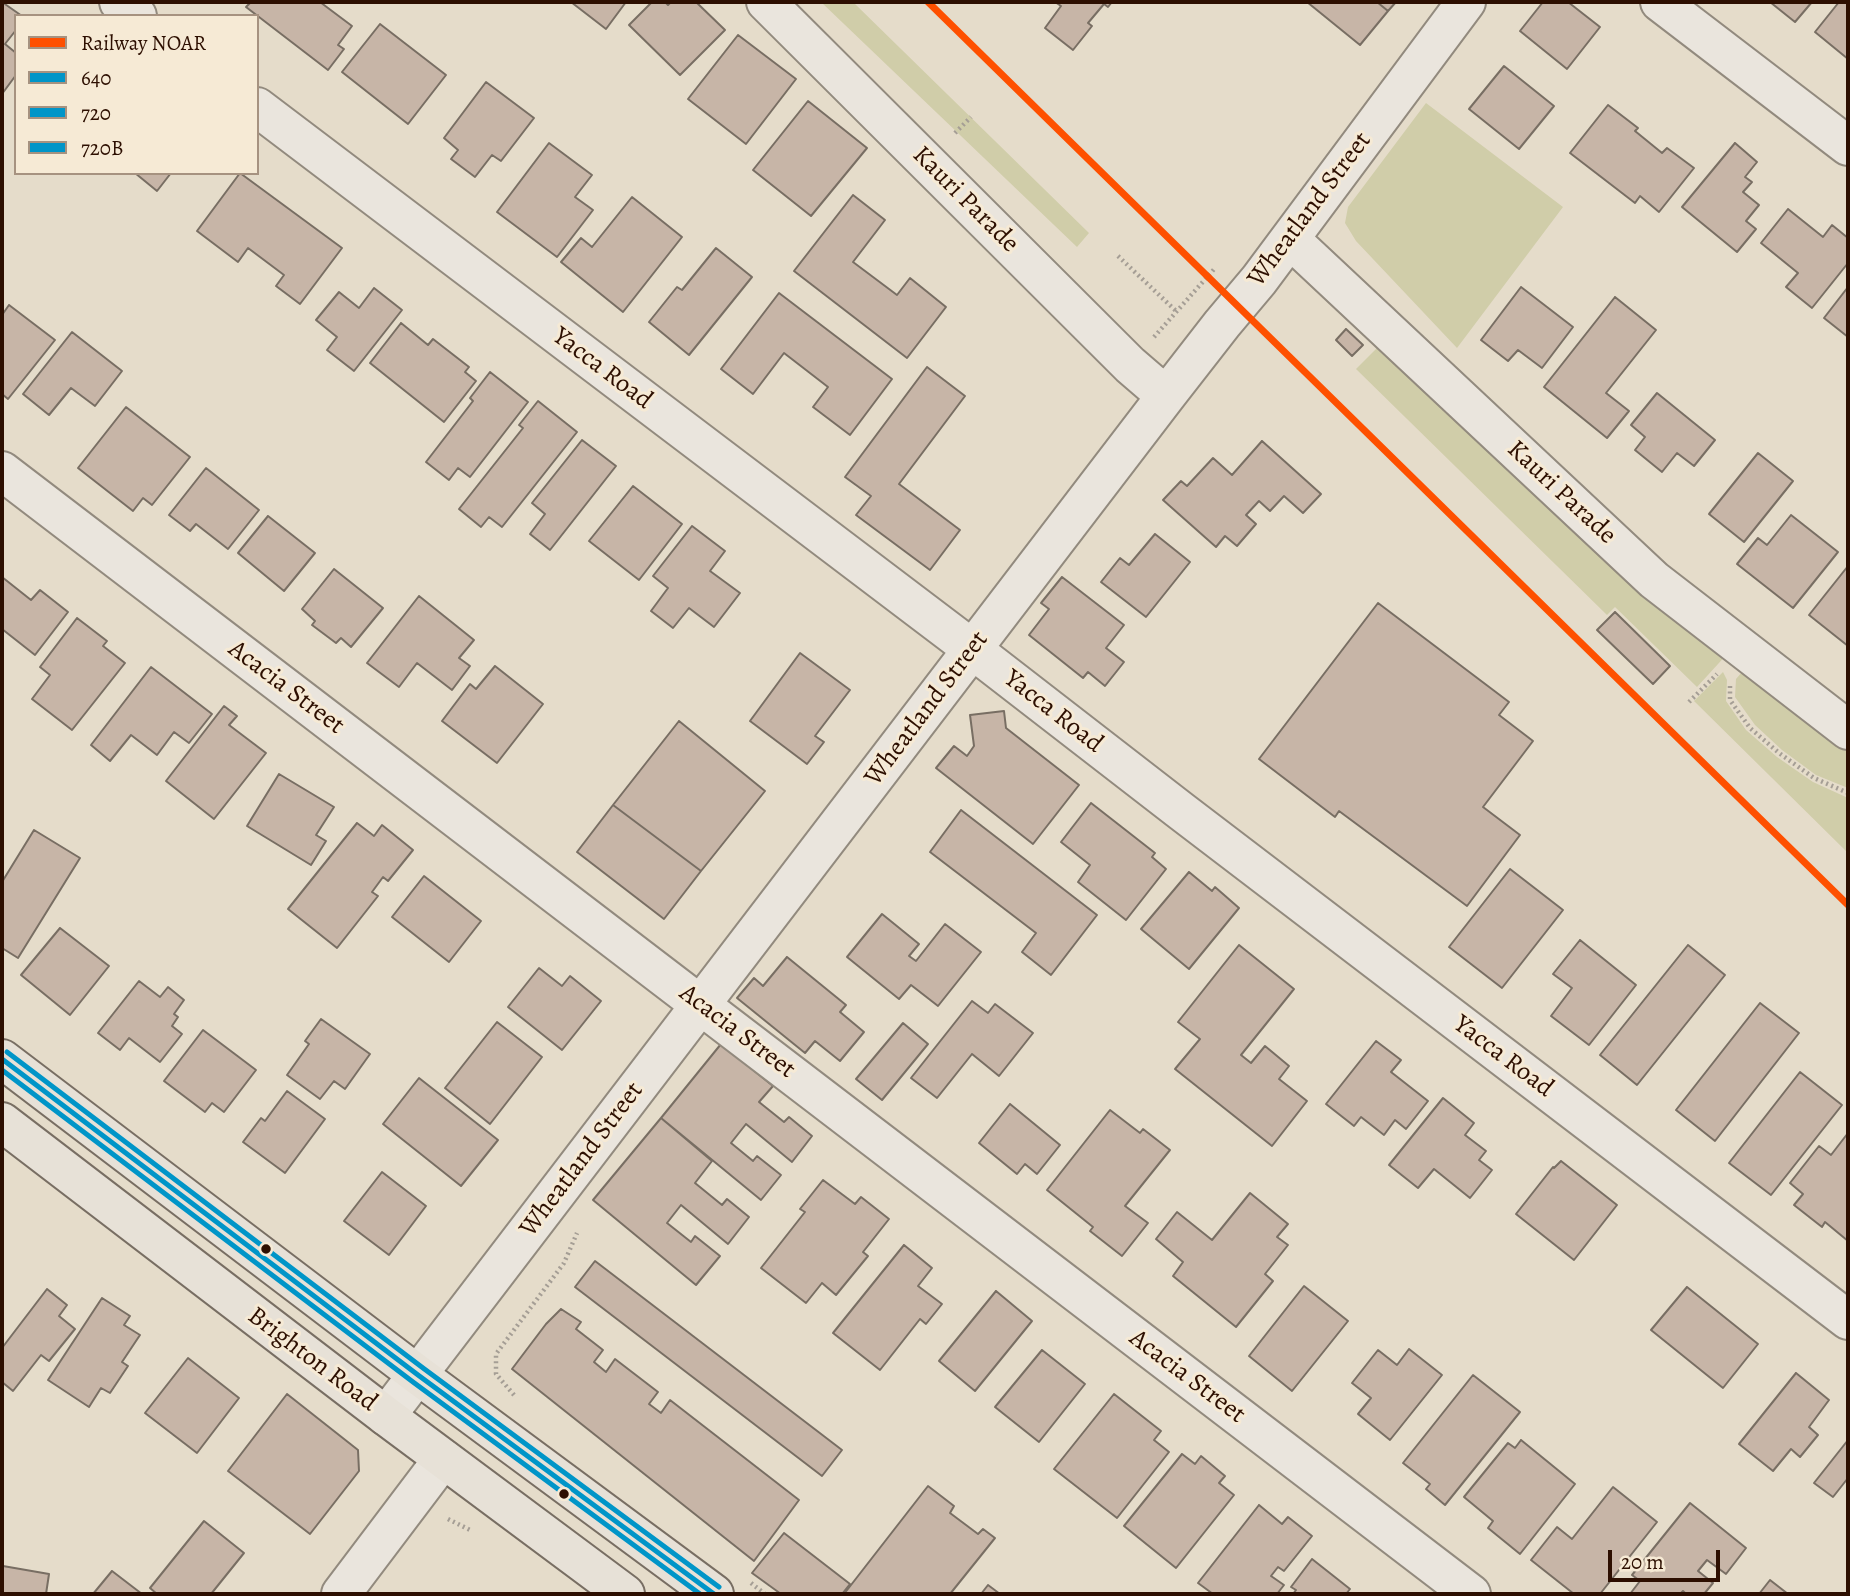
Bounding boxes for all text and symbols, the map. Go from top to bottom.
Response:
legend [14,14,259,175]
text: Railway NOAR [81,29,206,57]
text: 640 [81,64,111,92]
text: 720 [81,99,111,127]
street label: Wheatland Street [1242,126,1378,294]
text: 720B [81,134,124,162]
street label: Kauri Parade [905,140,1025,260]
street label: Yacca Road [546,321,658,417]
street label: Kauri Parade [1500,435,1622,551]
street label: Wheatland Street [859,625,995,793]
street label: Acacia Street [222,634,350,742]
street label: Yacca Road [997,664,1109,760]
street label: Acacia Street [673,978,801,1086]
street label: Yacca Road [1447,1009,1559,1105]
street label: Wheatland Street [514,1076,650,1244]
unlabelled marker [259,1242,273,1256]
street label: Brighton Road [241,1301,383,1419]
street label: Acacia Street [1123,1323,1251,1431]
unlabelled marker [557,1487,571,1501]
scale bar [1612,1536,1724,1580]
text: 20 m [1621,1548,1664,1576]

